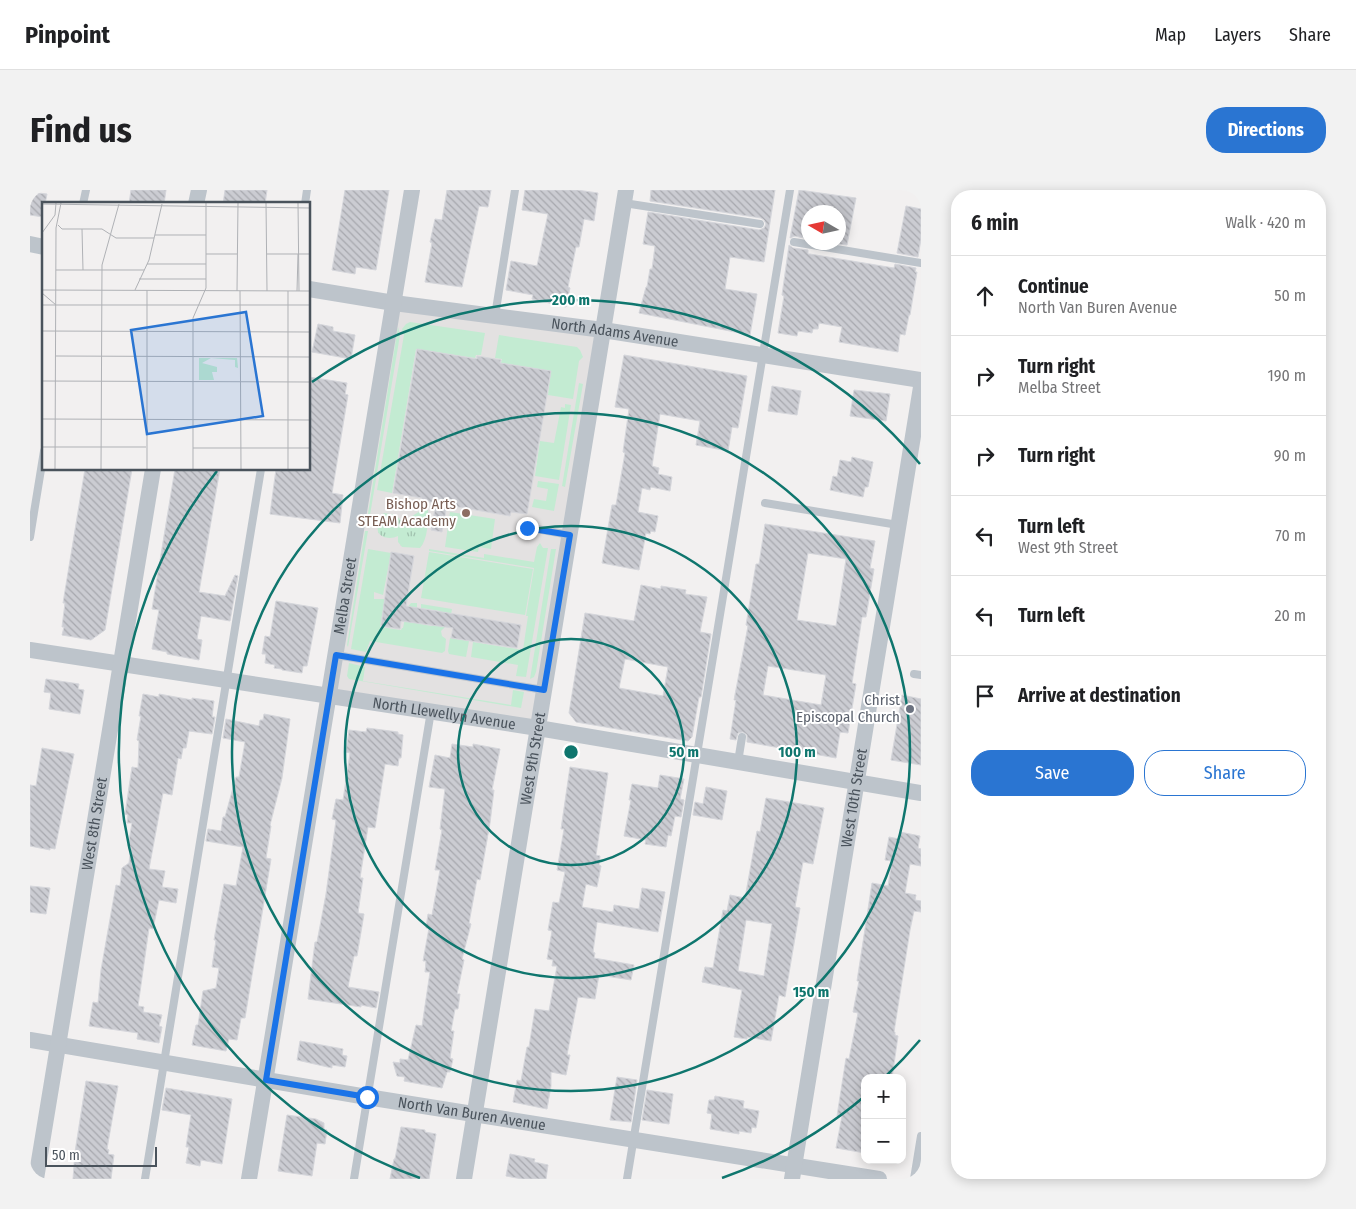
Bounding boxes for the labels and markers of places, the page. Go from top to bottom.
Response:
place label: Bishop Arts STEAM Academy [358,495,456,530]
marker: Bishop Arts STEAM Academy [460,507,472,519]
place label: Christ Episcopal Church [796,691,900,726]
marker: Christ Episcopal Church [904,703,916,715]
centre of rings [562,743,580,761]

